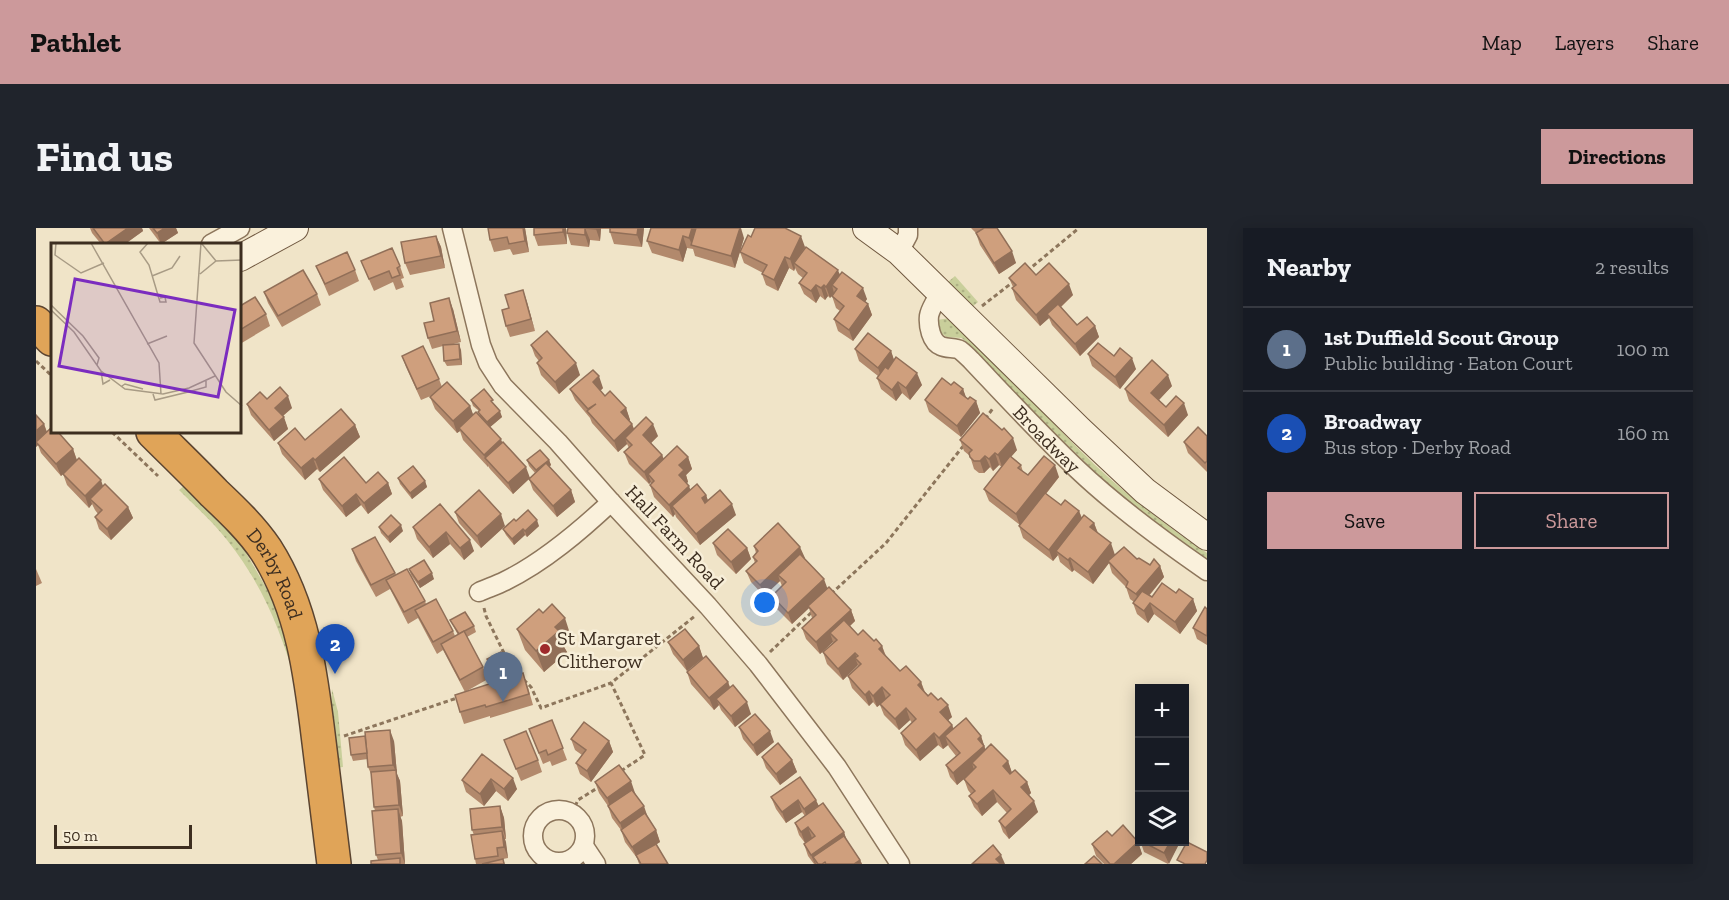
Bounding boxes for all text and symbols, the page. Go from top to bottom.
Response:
text: Pathlet [30,26,121,59]
text: Map [1482,30,1522,55]
text: Layers [1555,30,1614,55]
text: Share [1647,30,1699,55]
button: Directions [1541,129,1693,184]
text: Find us [36,131,173,182]
inset map [51,243,242,434]
text: Nearby [1267,251,1351,283]
text: 2 results [1595,255,1669,279]
text: 1st Duffield Scout Group [1324,324,1559,351]
text: 1 [1282,337,1291,361]
text: 100 m [1616,337,1669,361]
text: Public building · Eaton Court [1324,351,1573,375]
street label: Broadway [1008,400,1086,479]
text: Broadway [1324,408,1421,435]
text: 2 [1281,421,1292,445]
text: 160 m [1617,421,1669,445]
text: Bus stop · Derby Road [1324,435,1511,459]
street label: Hall Farm Road [621,480,729,594]
button: Save [1267,492,1462,549]
button: Share [1474,492,1669,549]
street label: Derby Road [242,523,308,622]
your location [750,588,779,617]
pin: 2 [316,624,354,674]
place label: St Margaret Clitherow [557,626,662,673]
marker: St Margaret Clitherow [538,642,552,656]
pin: 1 [484,652,522,702]
map controls [1135,684,1189,846]
button: + [1135,684,1189,738]
button: − [1135,738,1189,792]
button: layers [1135,792,1189,846]
scale bar [54,822,192,850]
text: 50 m [63,826,98,845]

